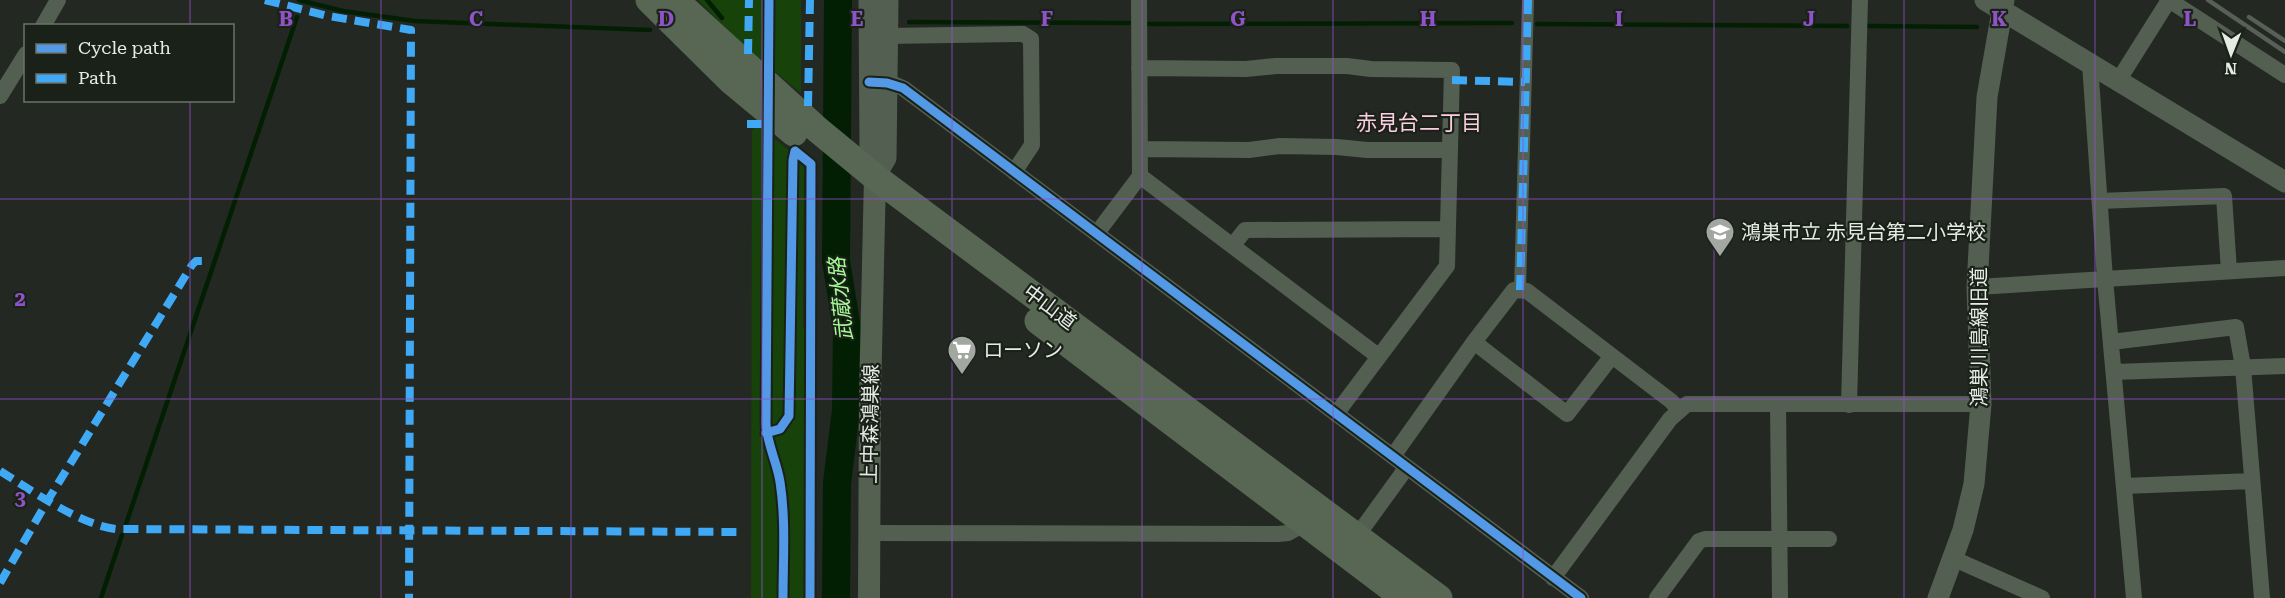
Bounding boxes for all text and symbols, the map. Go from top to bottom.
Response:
text: B [279,7,293,31]
text: C [469,7,483,31]
text: D [658,7,674,31]
text: E [851,7,864,31]
text: F [1041,7,1053,31]
text: G [1230,7,1246,31]
text: H [1420,7,1436,31]
text: I [1615,7,1623,31]
text: J [1803,7,1815,31]
text: K [1991,7,2007,31]
text: L [2184,7,2197,31]
legend [24,24,234,102]
north arrow [2201,24,2261,84]
text: Cycle path [78,37,171,58]
text: N [2224,59,2237,78]
text: Path [78,67,117,88]
district label: 赤見台二丁目 [1356,111,1482,135]
school or university icon: 鴻巣市立 赤見台第二小学校 [1704,216,1736,258]
place label: 鴻巣市立 赤見台第二小学校 [1741,220,1986,244]
water label: 武蔵水路 [824,254,857,342]
street label: 鴻巣川島線旧道 [1967,267,1991,407]
street label: 中山道 [1019,279,1081,335]
text: 2 [14,287,26,311]
supermarket icon: ローソン [946,334,978,376]
place label: ローソン [983,338,1063,362]
street label: 上中森鴻巣線 [857,364,883,484]
text: 3 [14,486,26,510]

